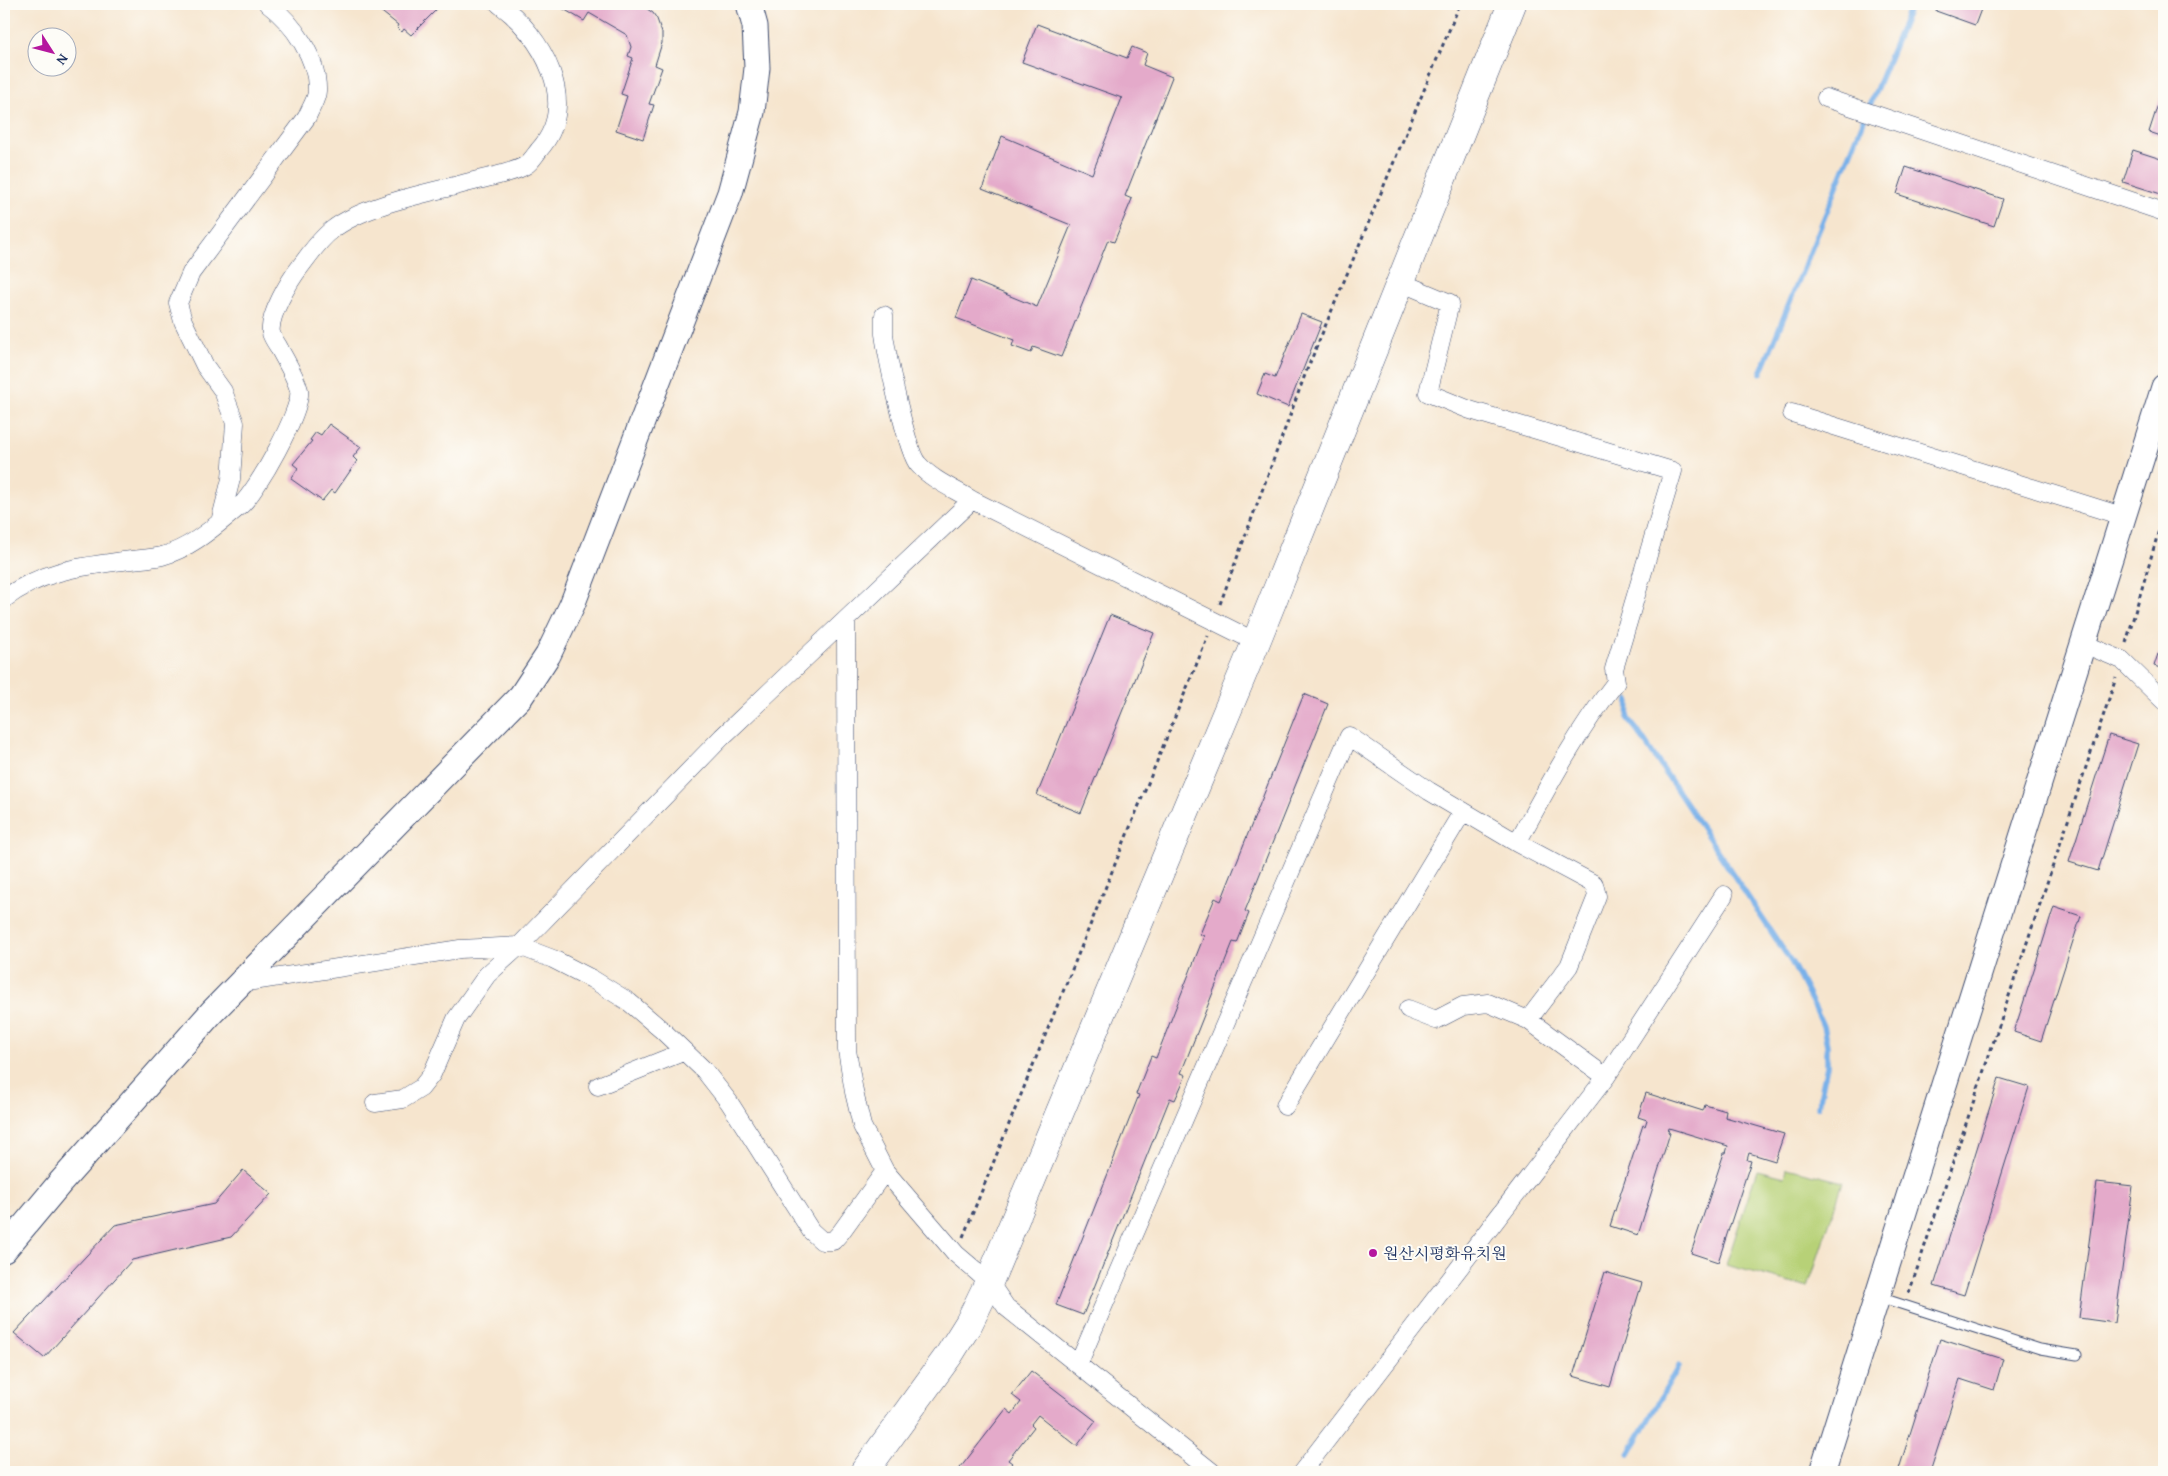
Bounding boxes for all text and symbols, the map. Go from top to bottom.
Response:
north arrow [28,28,78,78]
text: N [51,50,73,70]
place label: 원산시평화유치원 [1383,1241,1507,1265]
marker: 원산시평화유치원 [1367,1247,1379,1259]

